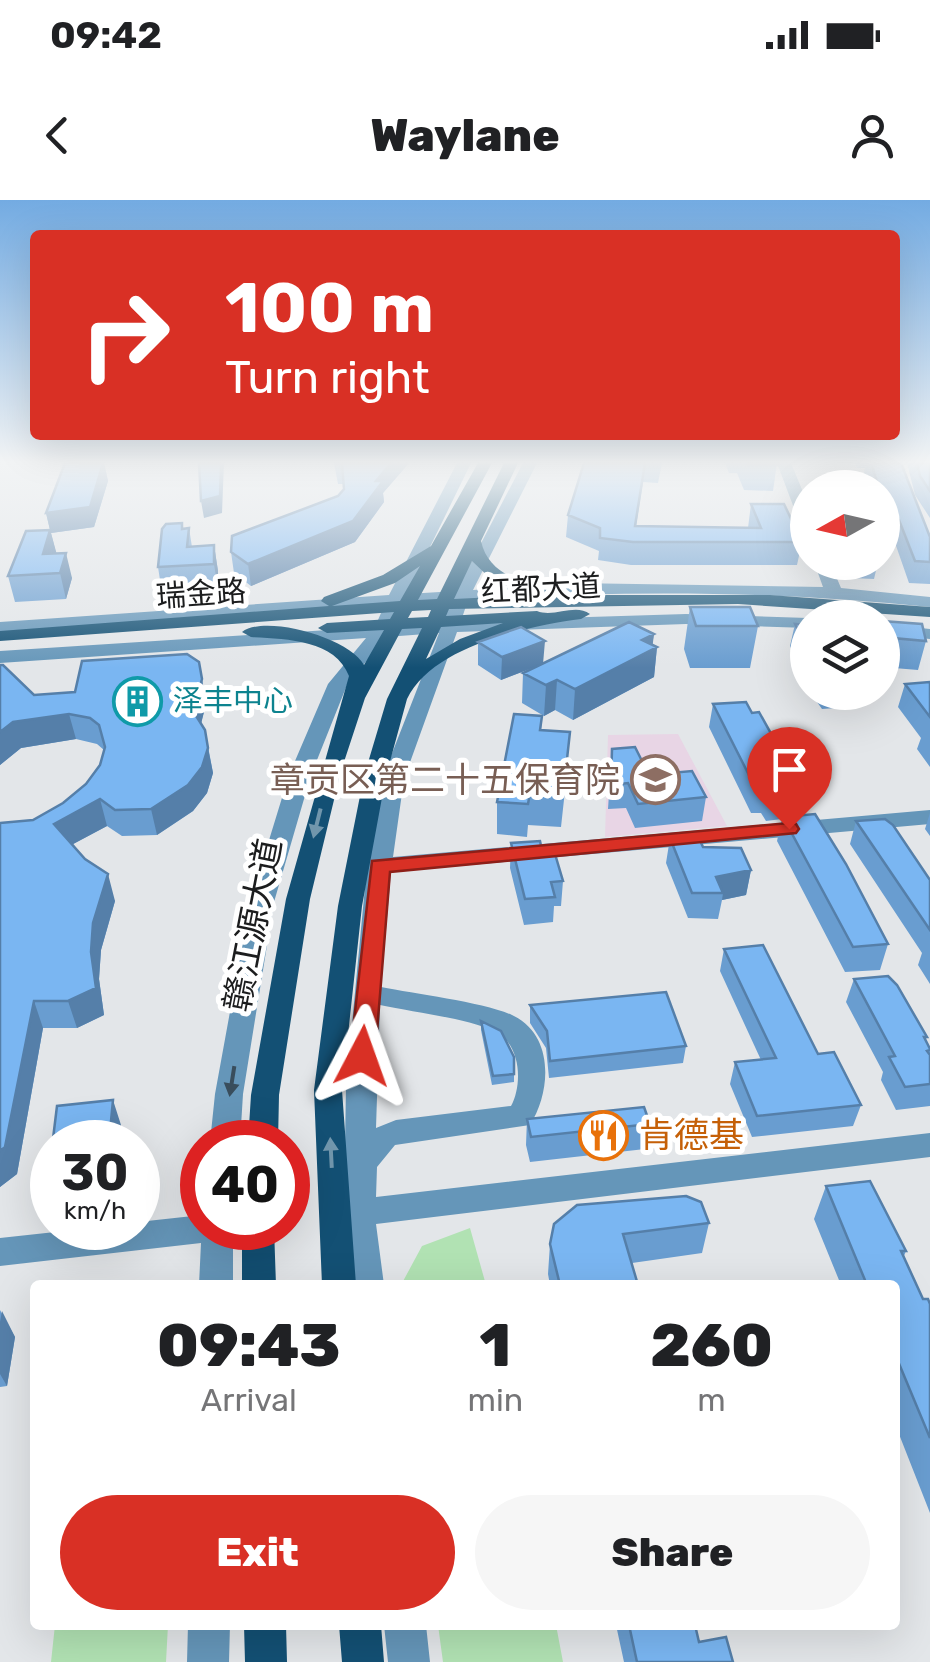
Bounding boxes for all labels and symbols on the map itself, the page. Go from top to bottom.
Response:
north arrow [790,470,900,580]
street label: 红都大道 [480,568,602,610]
street label: 瑞金路 [155,573,247,615]
building icon: 泽丰中心 [112,675,164,727]
place label: 泽丰中心 [173,683,293,719]
pin [747,727,832,830]
school or university icon: 章贡区第二十五保育院 [629,754,681,806]
place label: 章贡区第二十五保育院 [270,759,620,801]
one-way arrow [309,808,324,839]
street label: 赣江源大道 [216,835,290,1015]
position arrow [310,1004,414,1108]
one-way arrow [223,1066,239,1097]
restaurant icon: 肯德基 [578,1109,630,1161]
place label: 肯德基 [639,1114,744,1156]
speed limit sign: 40 [180,1120,310,1250]
one-way arrow [323,1136,339,1168]

